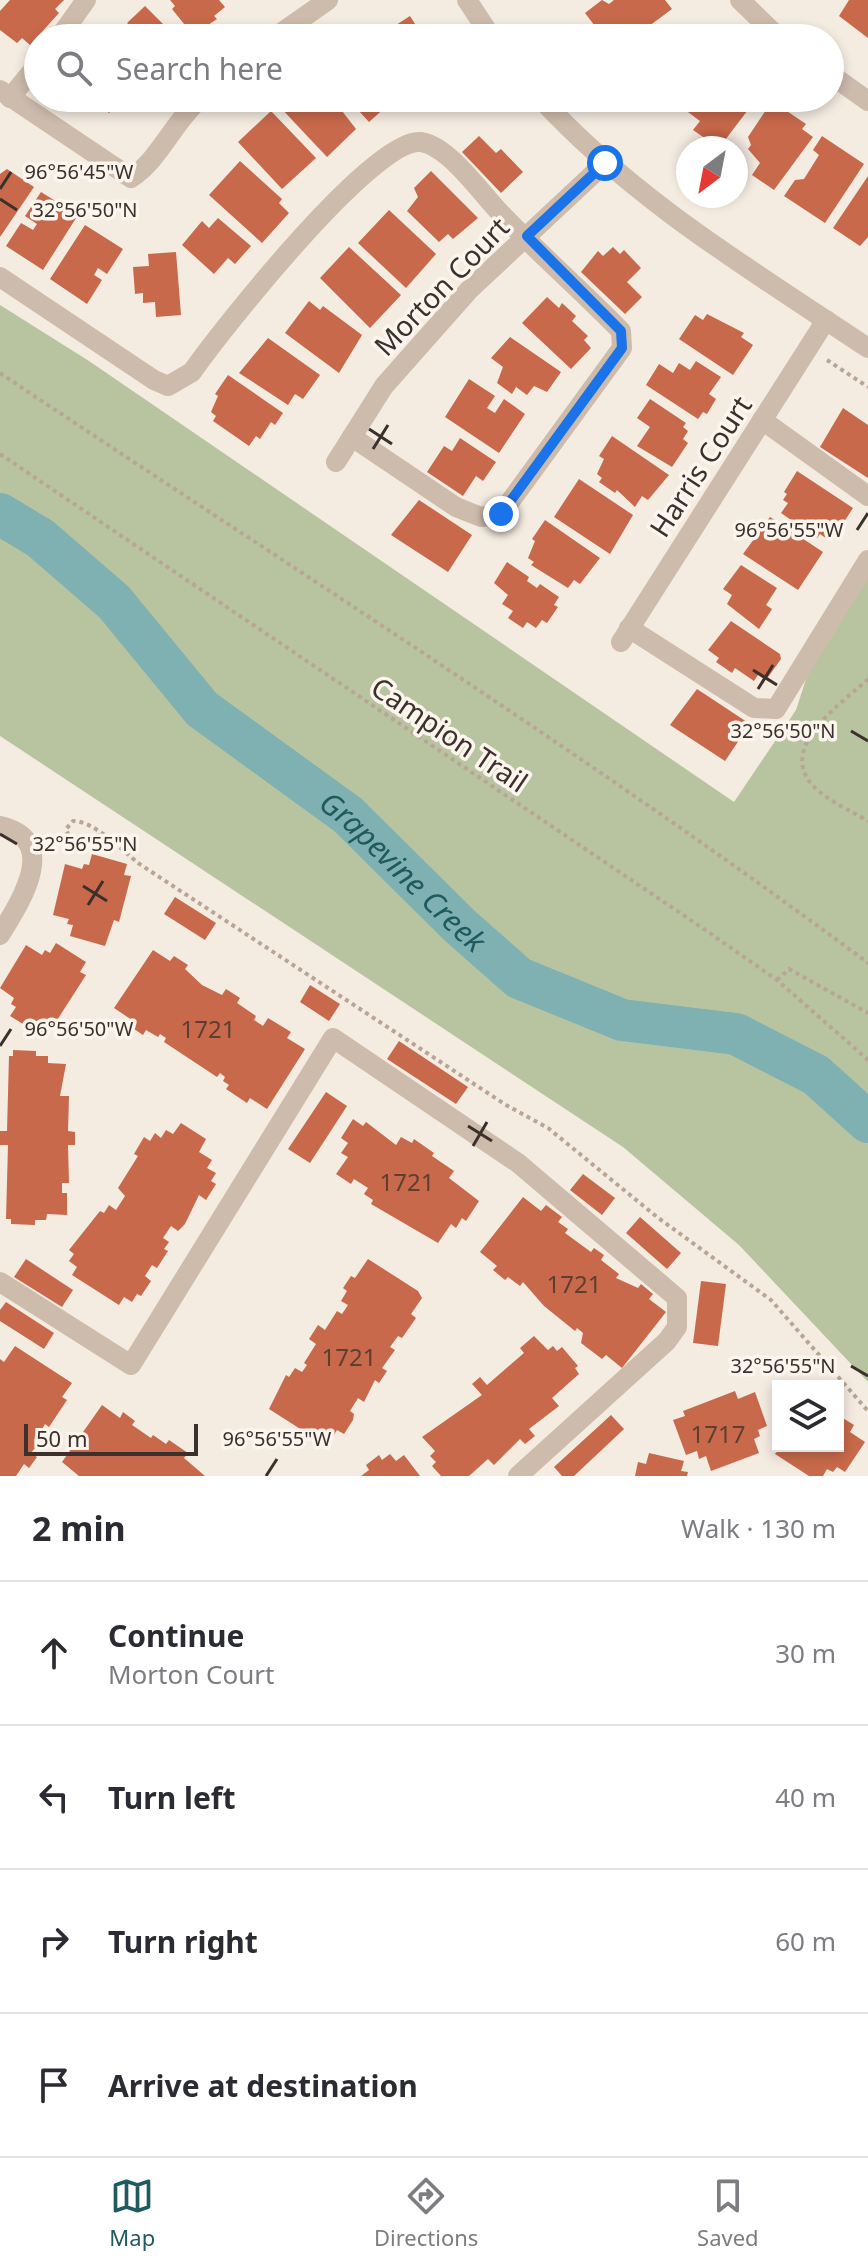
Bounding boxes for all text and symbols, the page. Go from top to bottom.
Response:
search box [24,24,844,112]
icon: search [52,46,96,90]
text: Search here [116,48,283,89]
north arrow [676,136,748,208]
route start [587,145,623,181]
text: 96°56'45"W [25,158,134,185]
text: 32°56'50"N [32,196,138,223]
street label: Morton Court [365,208,517,364]
street label: Harris Court [640,388,760,544]
route end [483,496,519,532]
text: 96°56'55"W [735,516,844,543]
street label: Campion Trail [364,668,536,800]
text: 32°56'50"N [730,717,836,744]
water label: Grapevine Creek [312,781,496,961]
text: 32°56'55"N [32,830,138,857]
house number: 1721 [181,1012,235,1045]
text: 96°56'50"W [25,1015,134,1042]
house number: 1721 [380,1165,434,1198]
house number: 1721 [547,1267,601,1300]
house number: 1721 [322,1340,376,1373]
text: 32°56'55"N [730,1352,836,1379]
map controls [772,1380,844,1452]
button: layers [772,1380,844,1452]
house number: 1717 [691,1417,745,1450]
scale bar [24,1420,198,1456]
text: 50 m [36,1423,87,1453]
text: 96°56'55"W [223,1425,332,1452]
text: 2 min [32,1505,126,1551]
text: Walk · 130 m [681,1510,836,1546]
text: Continue [108,1615,244,1656]
icon: ahead [32,1631,76,1675]
text: 30 m [775,1635,836,1671]
text: Morton Court [108,1656,274,1692]
icon: left [32,1775,76,1819]
text: Turn left [108,1777,236,1818]
text: 40 m [775,1779,836,1815]
icon: right [32,1919,76,1963]
text: Turn right [108,1921,258,1962]
text: 60 m [775,1923,836,1959]
icon: arrive [32,2063,76,2107]
text: Arrive at destination [108,2065,418,2106]
tab: Map [109,2174,155,2252]
tab: Directions [374,2174,478,2252]
tab: Saved [697,2174,759,2252]

